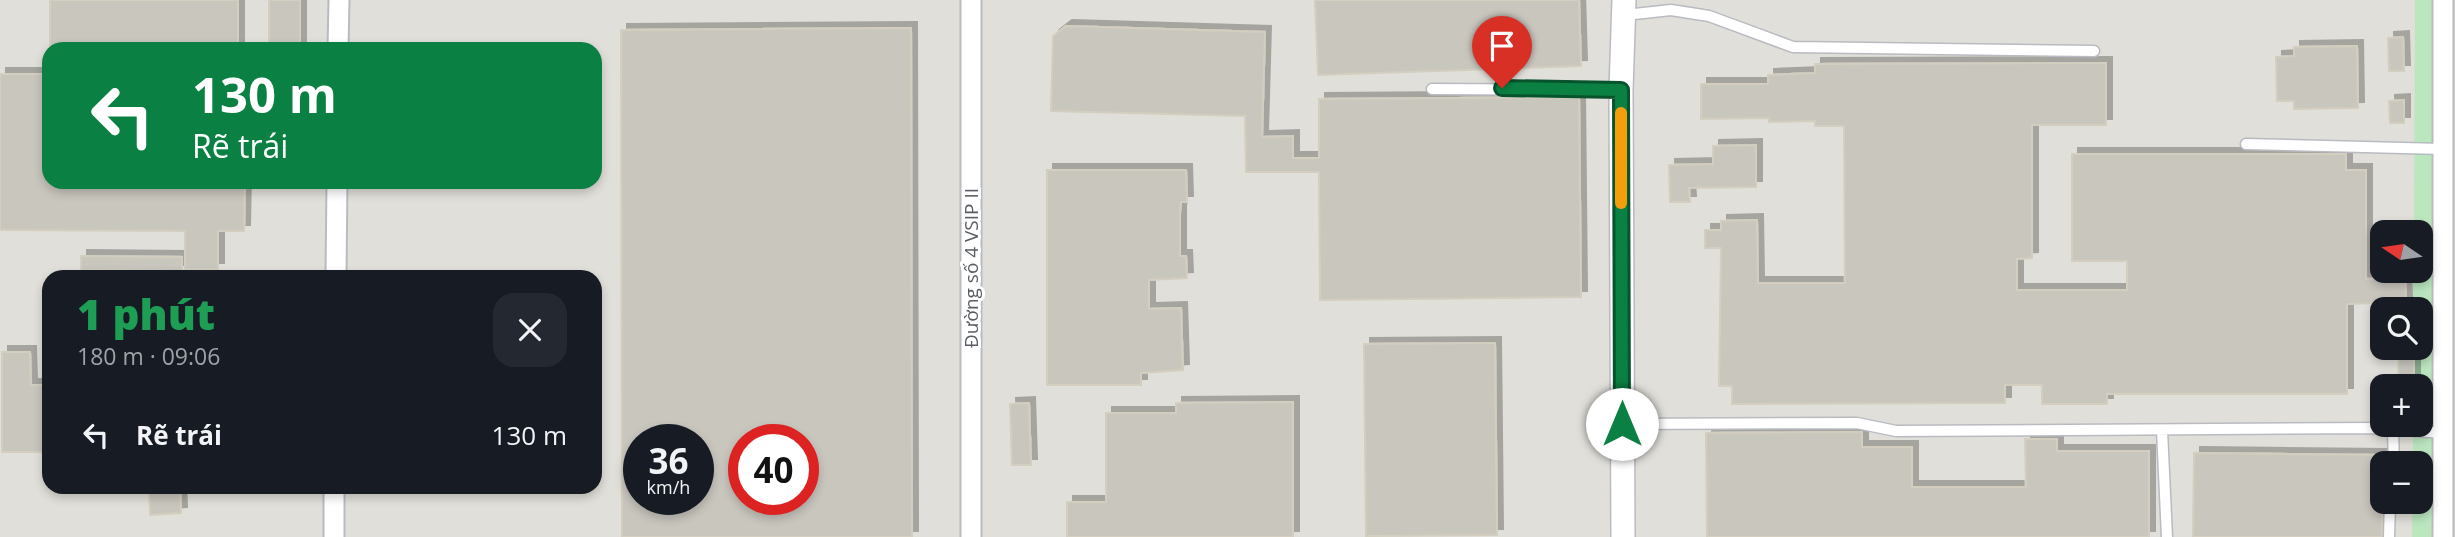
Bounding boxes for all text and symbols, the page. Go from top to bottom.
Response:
pin [1472,16,1532,88]
icon: arrive [1483,27,1521,65]
text: 130 m [192,61,337,127]
icon: left [77,70,168,161]
text: Rẽ trái [192,124,288,167]
street label: Đường số 4 VSIP II [958,188,984,348]
north arrow [2370,220,2432,284]
map controls [2370,220,2433,514]
text: 1 phút [77,285,215,342]
button: close [493,293,567,367]
button: search [2370,297,2433,360]
text: 180 m · 09:06 [77,340,220,372]
button: + [2370,374,2433,437]
position arrow [1585,387,1659,461]
icon: left [77,416,115,454]
text: Rẽ trái [136,417,222,453]
text: 130 m [492,417,567,453]
speed limit sign: 40 [728,424,819,515]
text: 36 [648,437,689,484]
button: − [2370,451,2433,514]
text: km/h [647,475,690,499]

